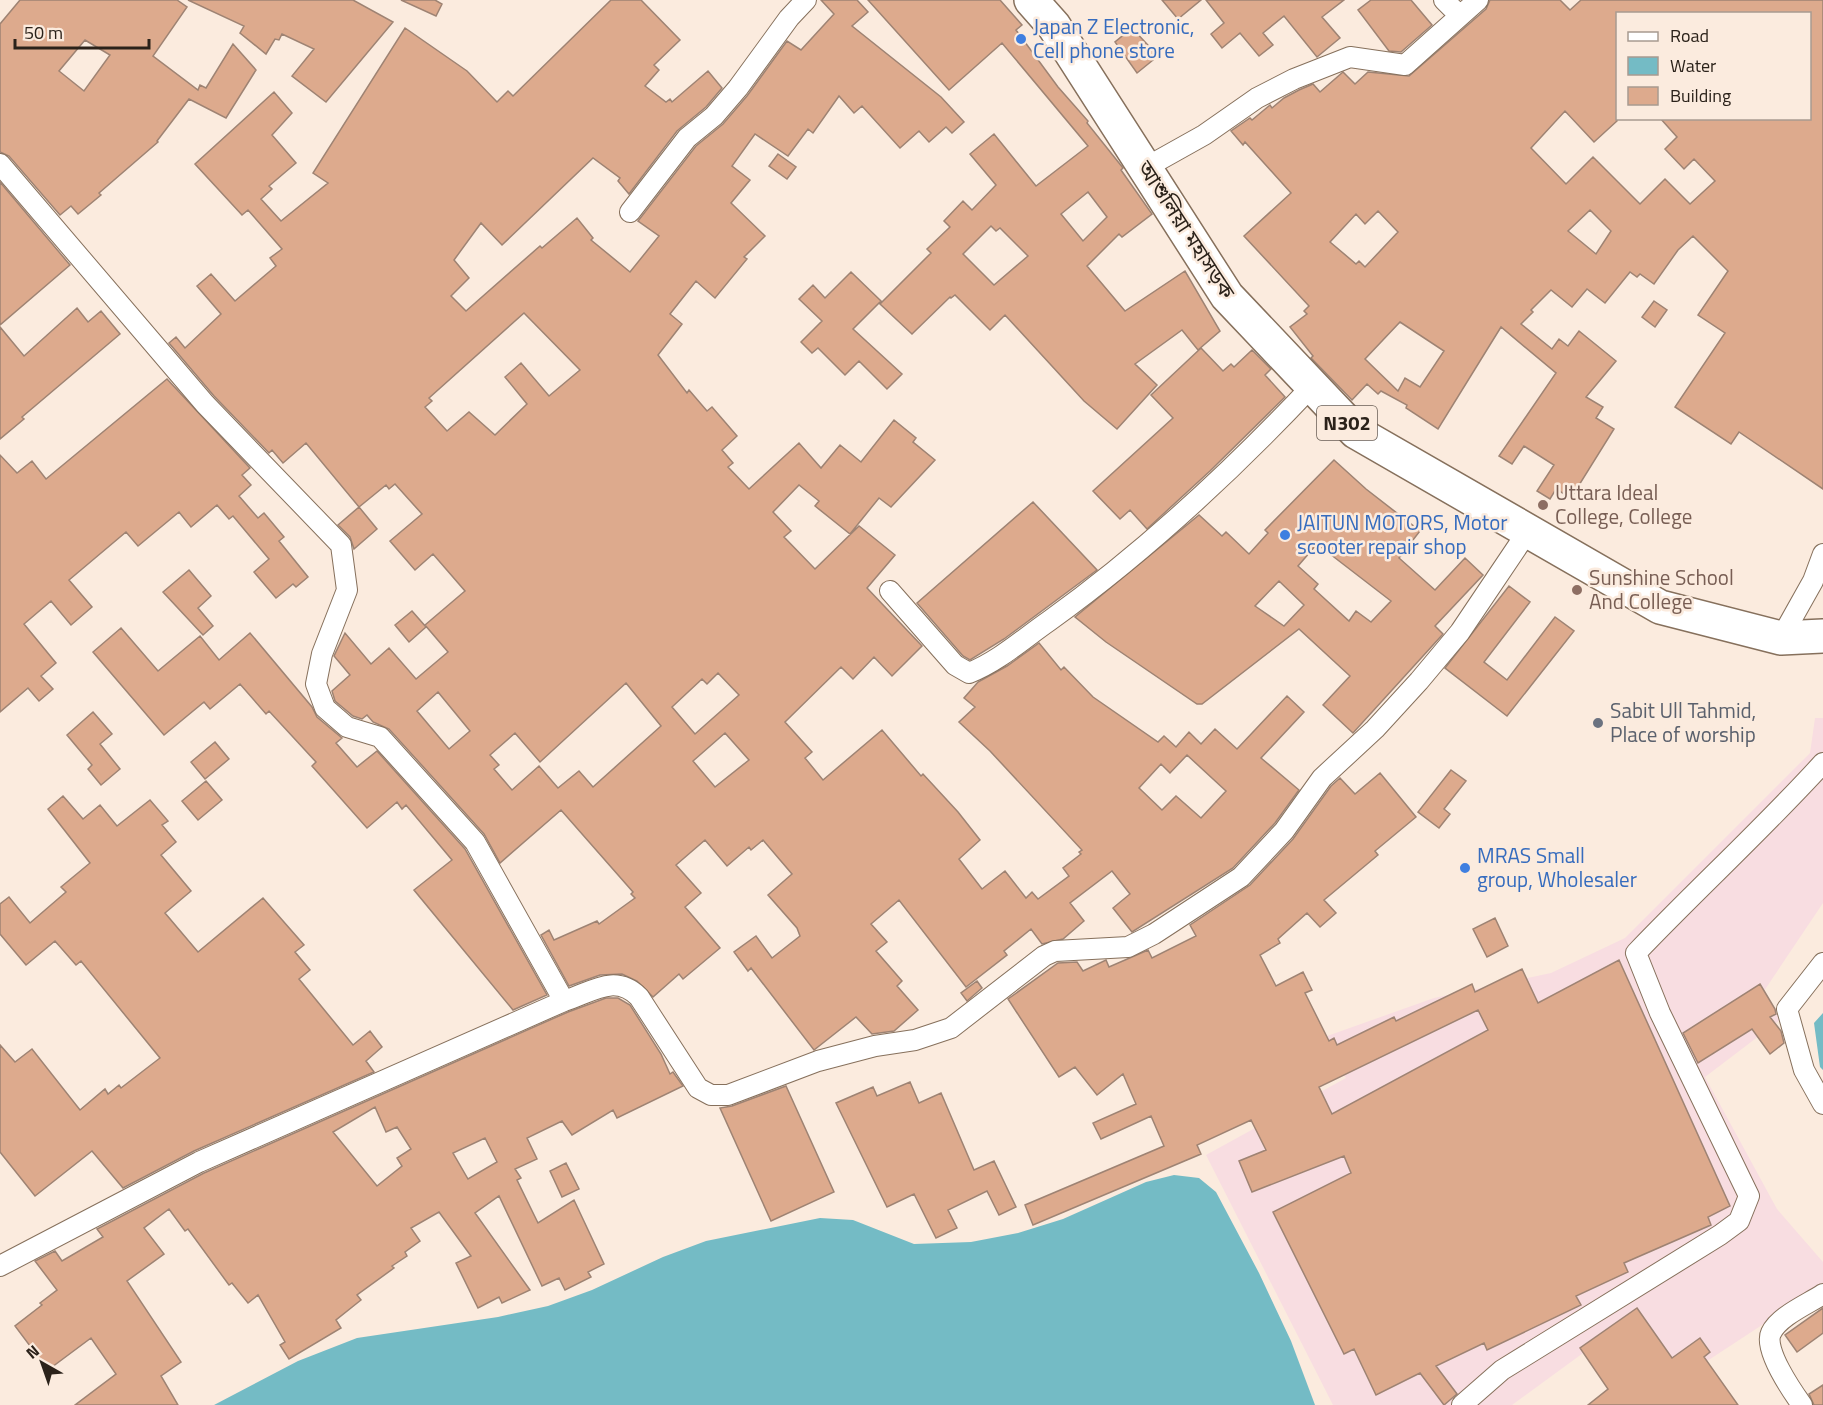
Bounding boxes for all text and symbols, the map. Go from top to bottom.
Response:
place label: Japan Z Electronic, Cell phone store [1033,10,1194,66]
scale bar [15,12,148,50]
legend [1616,12,1811,120]
text: 50 m [24,19,63,46]
text: Road [1670,22,1709,49]
marker: Japan Z Electronic, Cell phone store [1014,32,1028,46]
text: Water [1670,52,1716,79]
text: Building [1670,82,1731,109]
street label: আশুলিয়া মহাসড়ক [1130,153,1244,306]
road number: N302 [1317,406,1377,440]
place label: Uttara Ideal College, College [1555,476,1692,532]
marker: Uttara Ideal College, College [1536,498,1550,512]
place label: JAITUN MOTORS, Motor scooter repair shop [1297,506,1508,562]
marker: JAITUN MOTORS, Motor scooter repair shop [1278,528,1292,542]
place label: Sunshine School And College [1589,561,1734,617]
marker: Sunshine School And College [1570,583,1584,597]
place label: Sabit Ull Tahmid, Place of worship [1610,694,1756,750]
marker: Sabit Ull Tahmid, Place of worship [1591,716,1605,730]
place label: MRAS Small group, Wholesaler [1477,839,1637,895]
marker: MRAS Small group, Wholesaler [1458,861,1472,875]
north arrow [12,1333,72,1393]
text: N [20,1339,44,1364]

